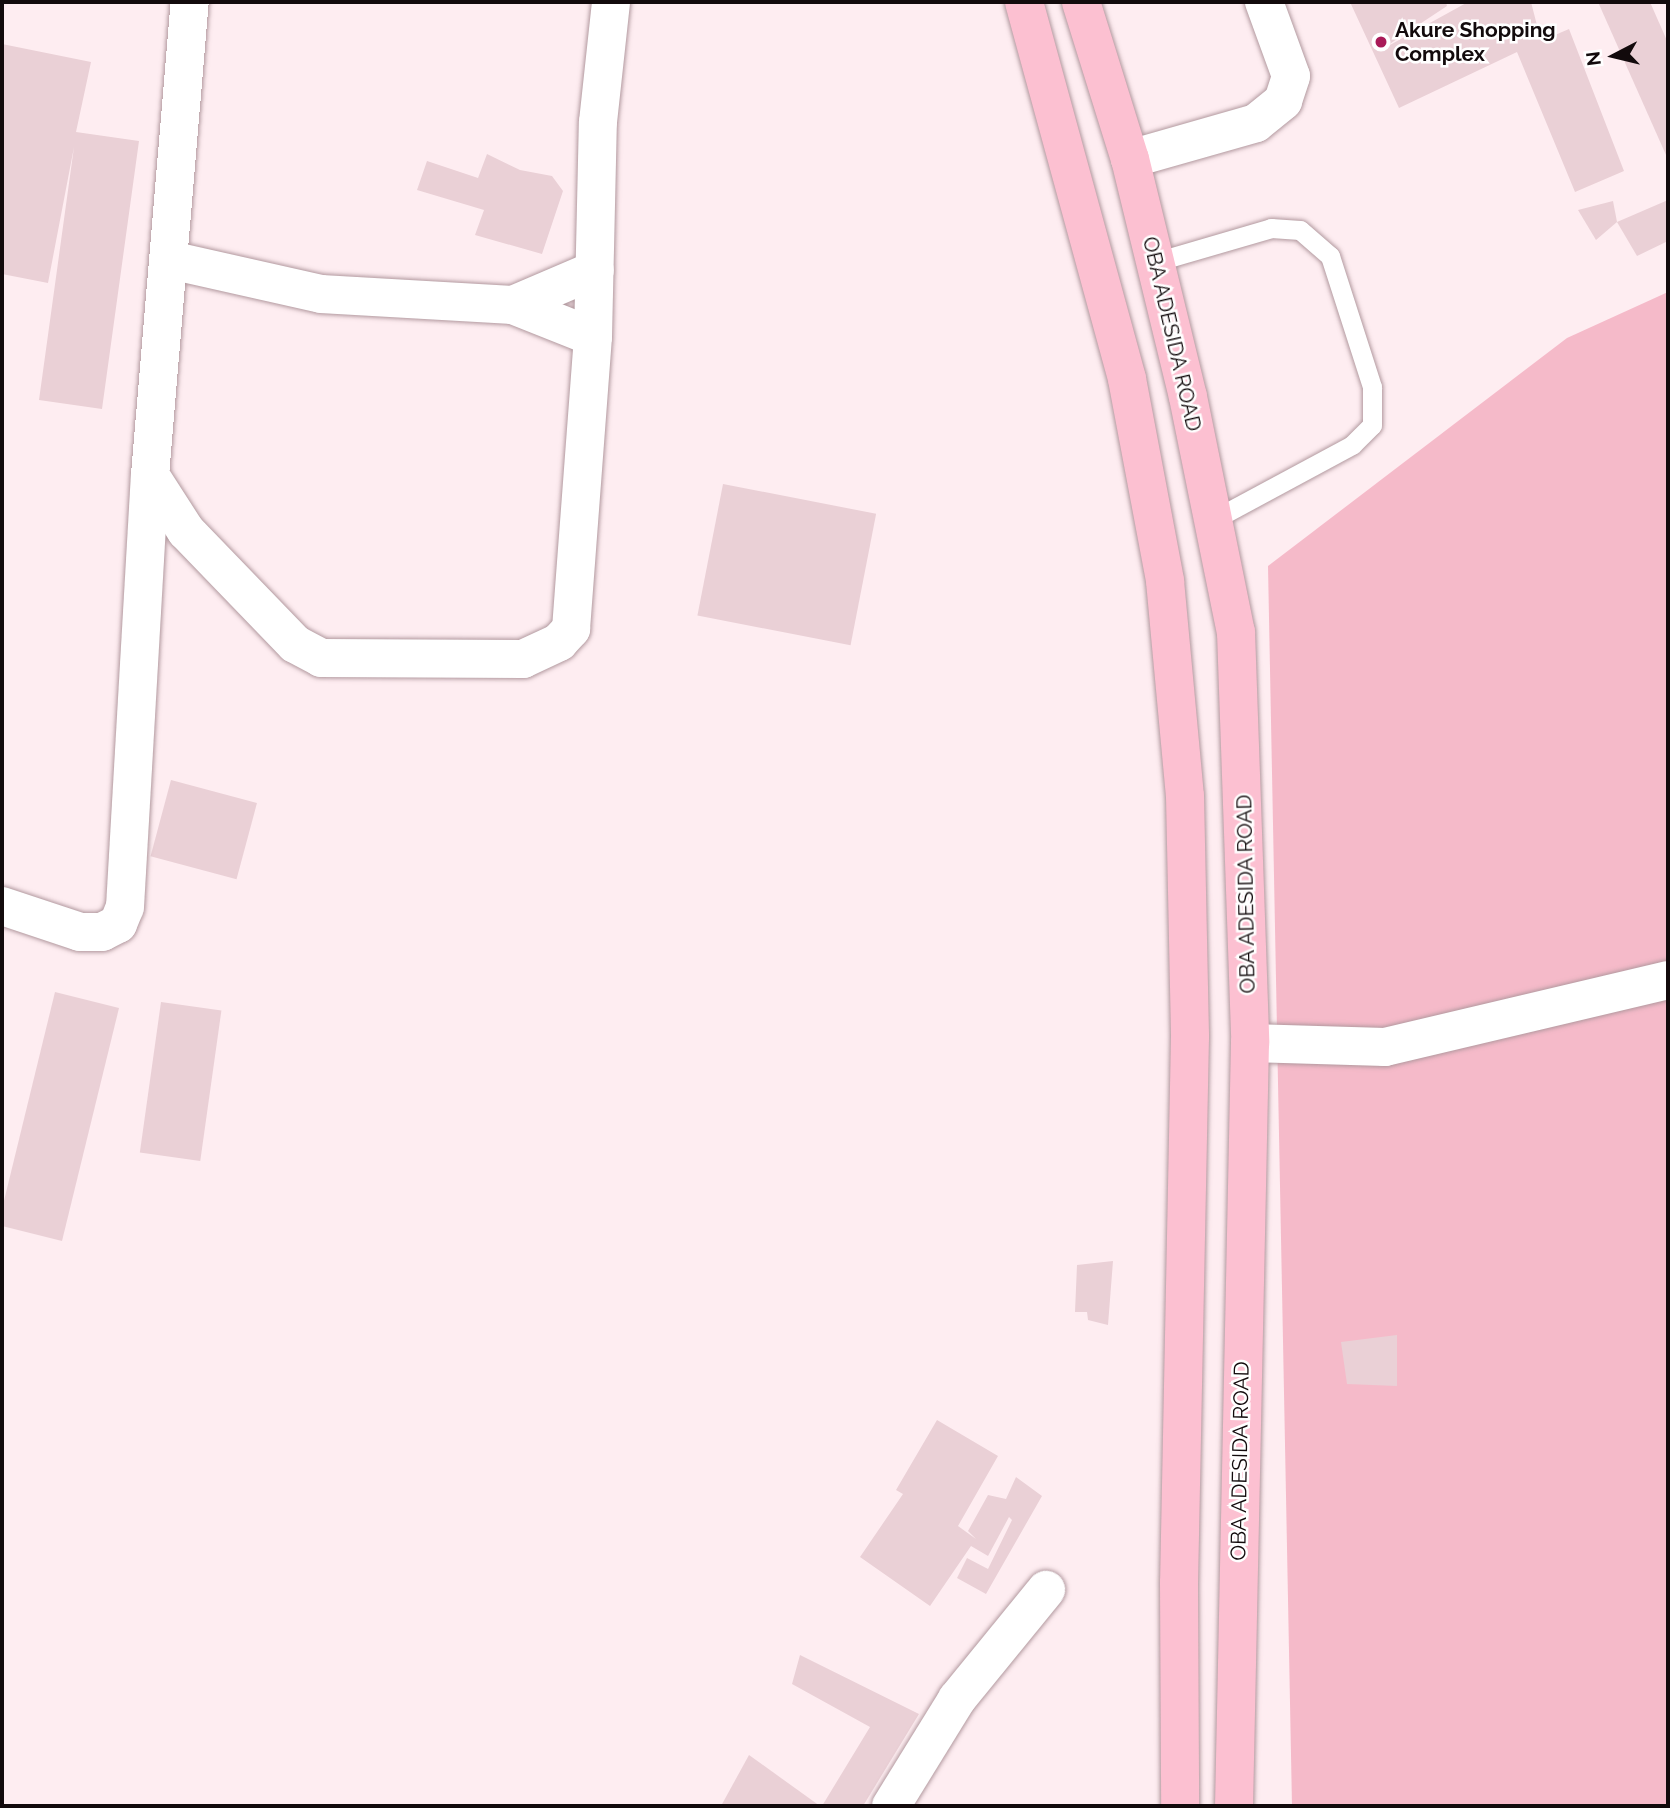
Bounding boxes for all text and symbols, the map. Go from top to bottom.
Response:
place label: Akure Shopping Complex [1395,17,1556,67]
north arrow [1579,21,1649,91]
marker: Akure Shopping Complex [1373,34,1389,50]
text: N [1581,50,1605,67]
street label: OBA ADESIDA ROAD [1137,233,1207,435]
street label: OBA ADESIDA ROAD [1232,793,1260,995]
street label: OBA ADESIDA ROAD [1226,1360,1254,1562]

